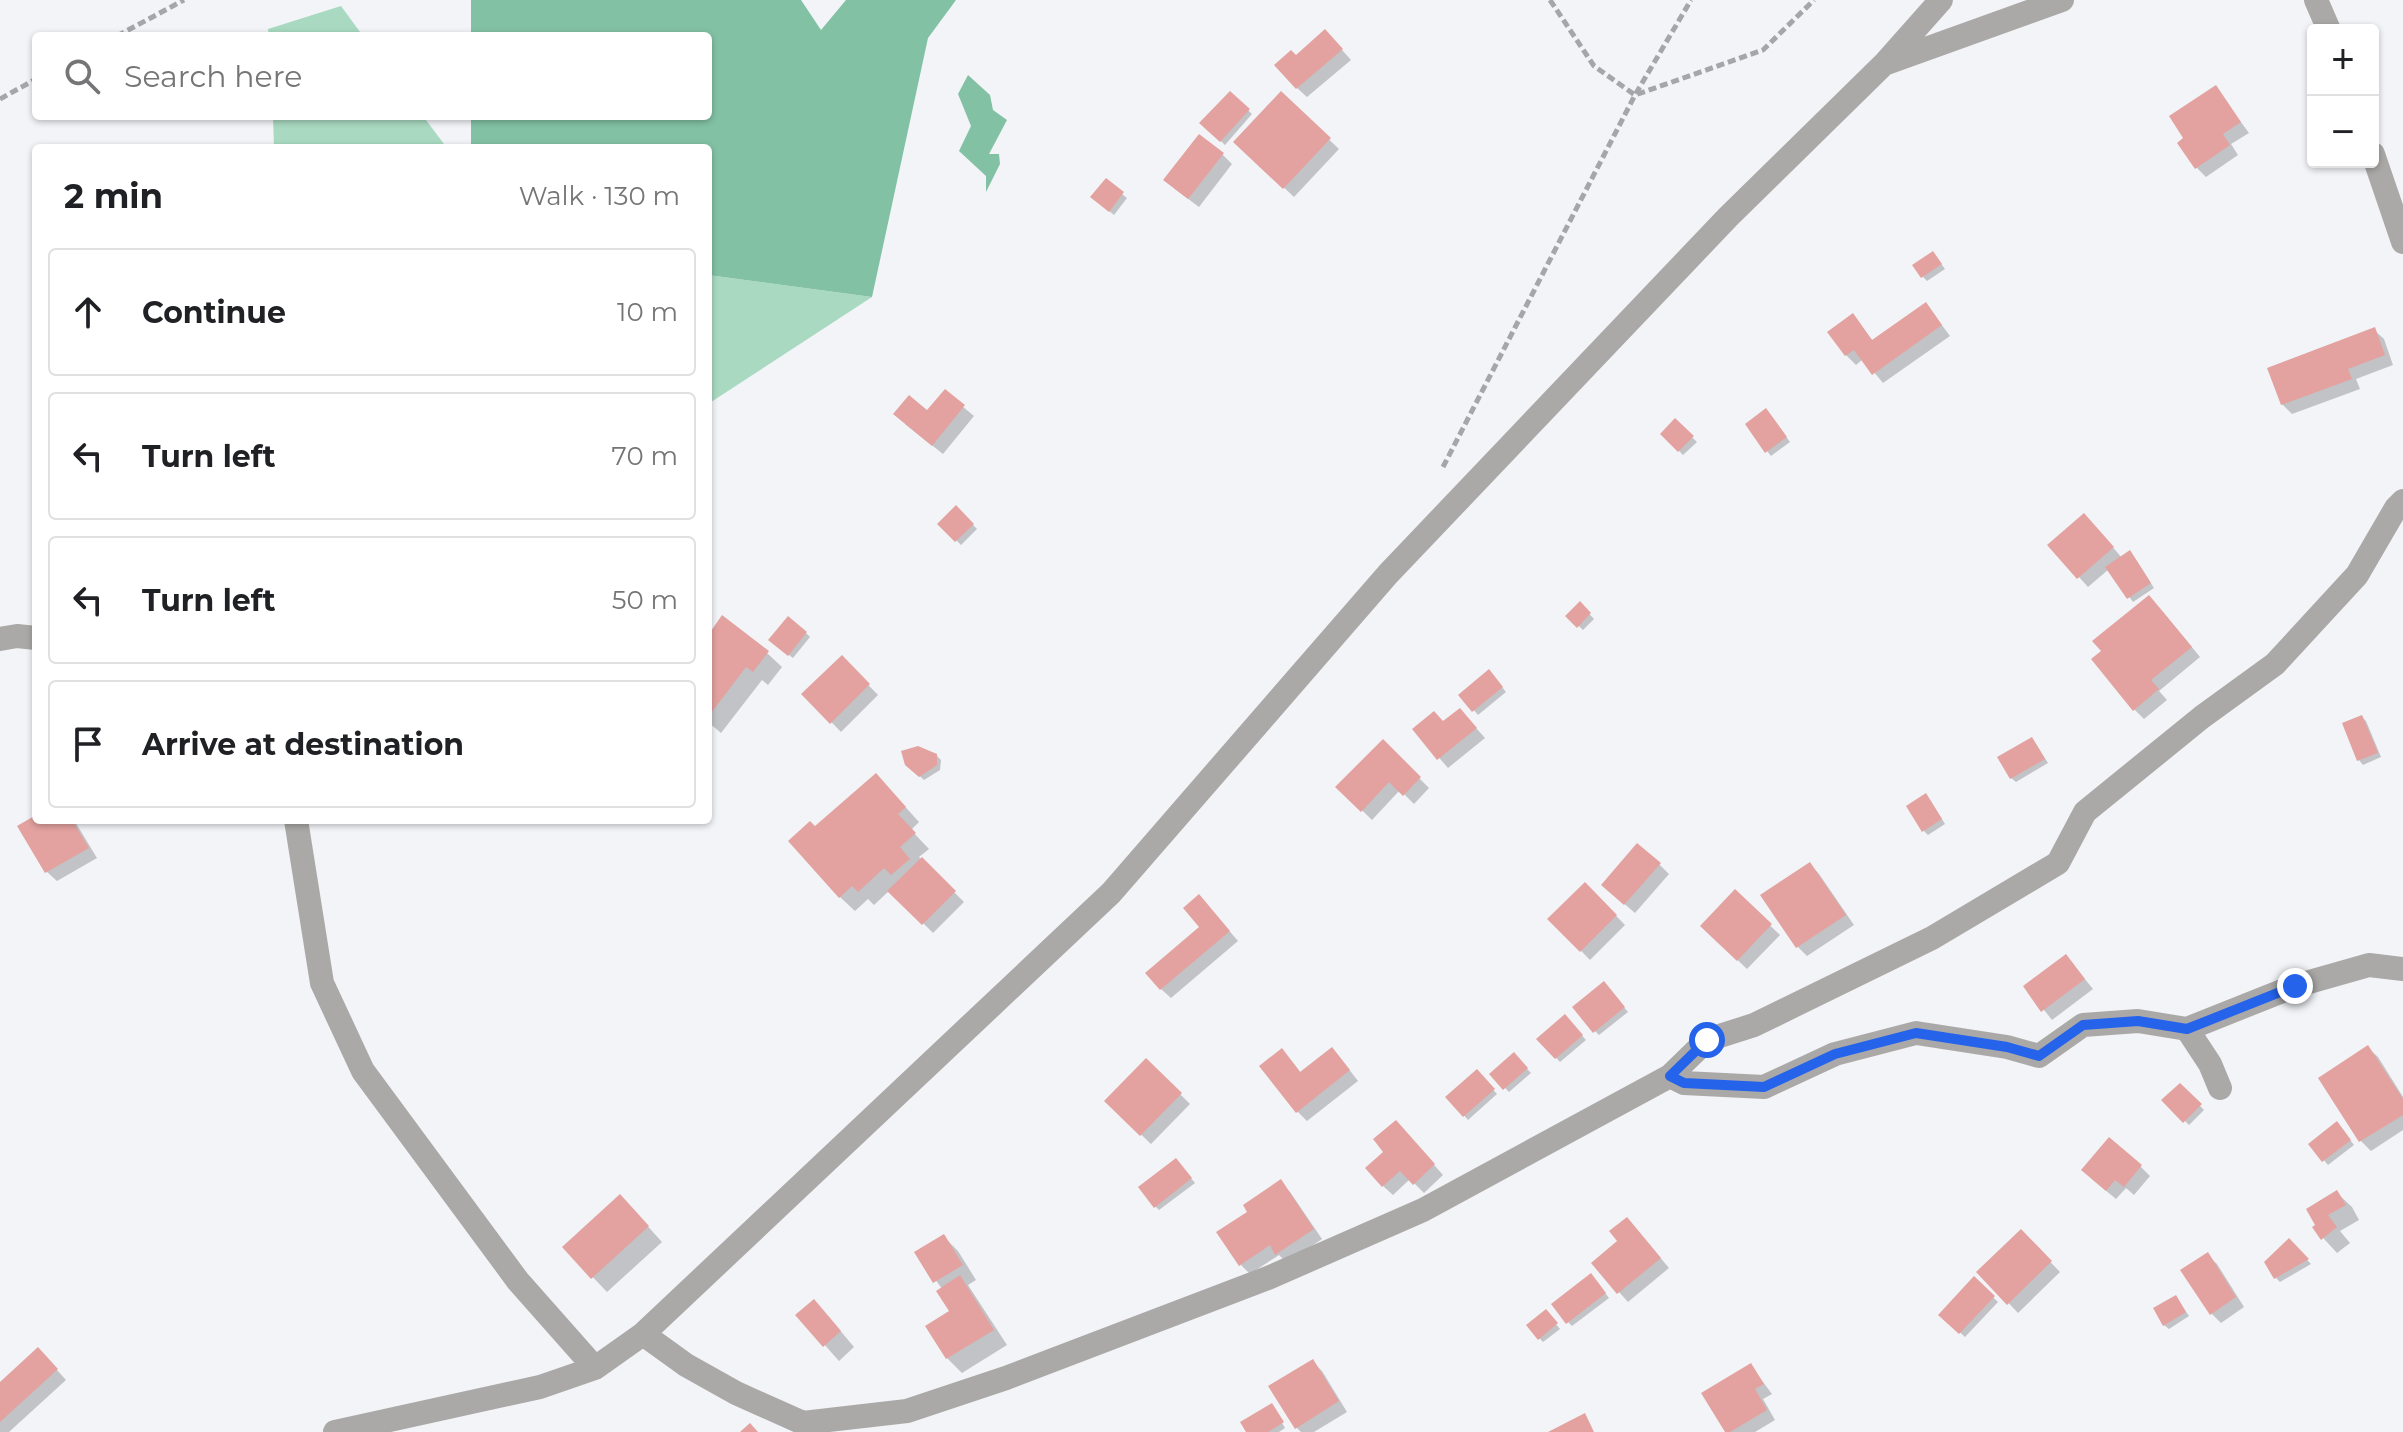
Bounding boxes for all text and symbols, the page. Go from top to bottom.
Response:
map controls [2307,24,2379,168]
button: + [2307,24,2379,96]
search box [32,32,712,120]
icon: search [60,54,104,98]
text: Search here [124,58,302,95]
button: − [2307,96,2379,168]
text: 2 min [64,175,163,217]
text: Walk · 130 m [519,180,680,212]
icon: ahead [66,290,110,334]
text: Continue [142,294,286,331]
text: 10 m [617,296,678,328]
icon: left [66,434,110,478]
text: Turn left [142,438,275,475]
text: 70 m [612,440,678,472]
icon: left [66,578,110,622]
text: Turn left [142,582,275,619]
text: 50 m [612,584,678,616]
icon: arrive [66,722,110,766]
text: Arrive at destination [142,726,464,763]
route end [2277,968,2313,1004]
route start [1689,1022,1725,1058]

